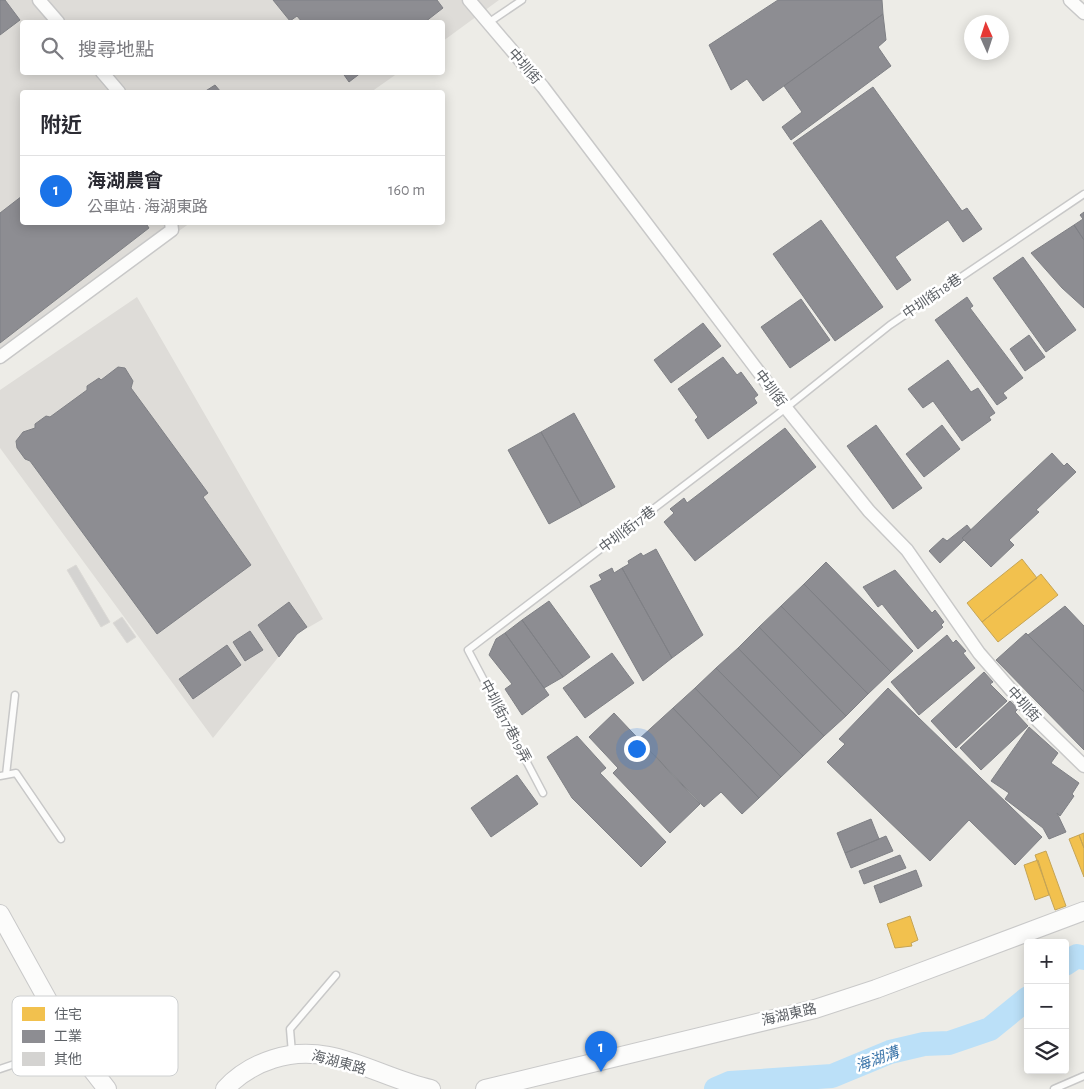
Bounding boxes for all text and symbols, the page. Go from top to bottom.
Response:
north arrow [964,15,1009,60]
search box [20,20,445,75]
icon: search [38,34,66,62]
text: 搜尋地點 [78,41,154,60]
street label: 中圳街 [505,46,544,87]
text: 附近 [40,115,82,136]
text: 海湖農會 [87,172,163,191]
text: 1 [53,182,59,198]
text: 160 m [388,182,425,198]
text: 公車站 · 海湖東路 [87,199,208,215]
street label: 中圳街18巷 [900,271,964,321]
street label: 中圳街 [752,367,789,410]
street label: 中圳街17巷 [596,503,658,555]
street label: 中圳街17巷19弄 [477,677,534,765]
street label: 中圳街 [1004,684,1043,725]
your location [624,736,650,762]
map controls [1024,939,1069,1074]
button: + [1024,939,1069,984]
button: − [1024,984,1069,1029]
legend [12,996,178,1076]
street label: 海湖東路 [760,1001,818,1028]
text: 住宅 [54,1007,82,1022]
text: 工業 [54,1029,82,1044]
button: layers [1024,1029,1069,1074]
pin: 1 [585,1031,617,1072]
water label: 海湖溝 [853,1043,903,1074]
street label: 海湖東路 [310,1048,368,1077]
text: 其他 [54,1052,82,1067]

